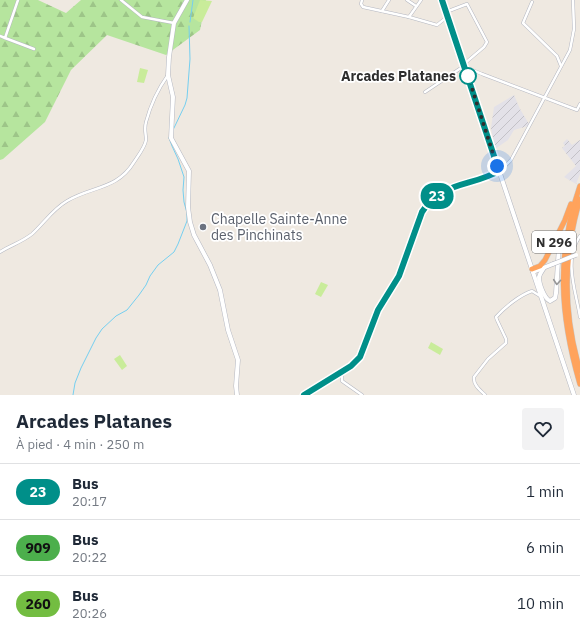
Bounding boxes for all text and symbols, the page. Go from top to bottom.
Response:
place label: Arcades Platanes [341,67,456,85]
marker: Arcades Platanes [459,67,477,85]
your location [487,156,507,176]
line badge: 23 [419,183,455,209]
text: 23 [429,187,445,205]
place label: Chapelle Sainte-Anne des Pinchinats [211,210,347,244]
marker: Chapelle Sainte-Anne des Pinchinats [198,222,208,232]
road number: N 296 [532,231,576,253]
one-way arrow [553,279,562,285]
button: heart [522,408,564,450]
text: Arcades Platanes [16,409,172,433]
text: À pied · 4 min · 250 m [16,436,144,453]
text: Bus [72,474,99,493]
text: 1 min [526,482,564,501]
text: 23 [30,483,46,501]
text: 20:17 [72,493,107,510]
text: Bus [72,530,99,549]
text: 6 min [526,538,564,557]
text: 909 [25,539,51,557]
text: 20:22 [72,549,107,566]
text: Bus [72,586,99,605]
text: 10 min [517,594,564,613]
text: 260 [25,595,51,613]
text: 20:26 [72,605,107,622]

